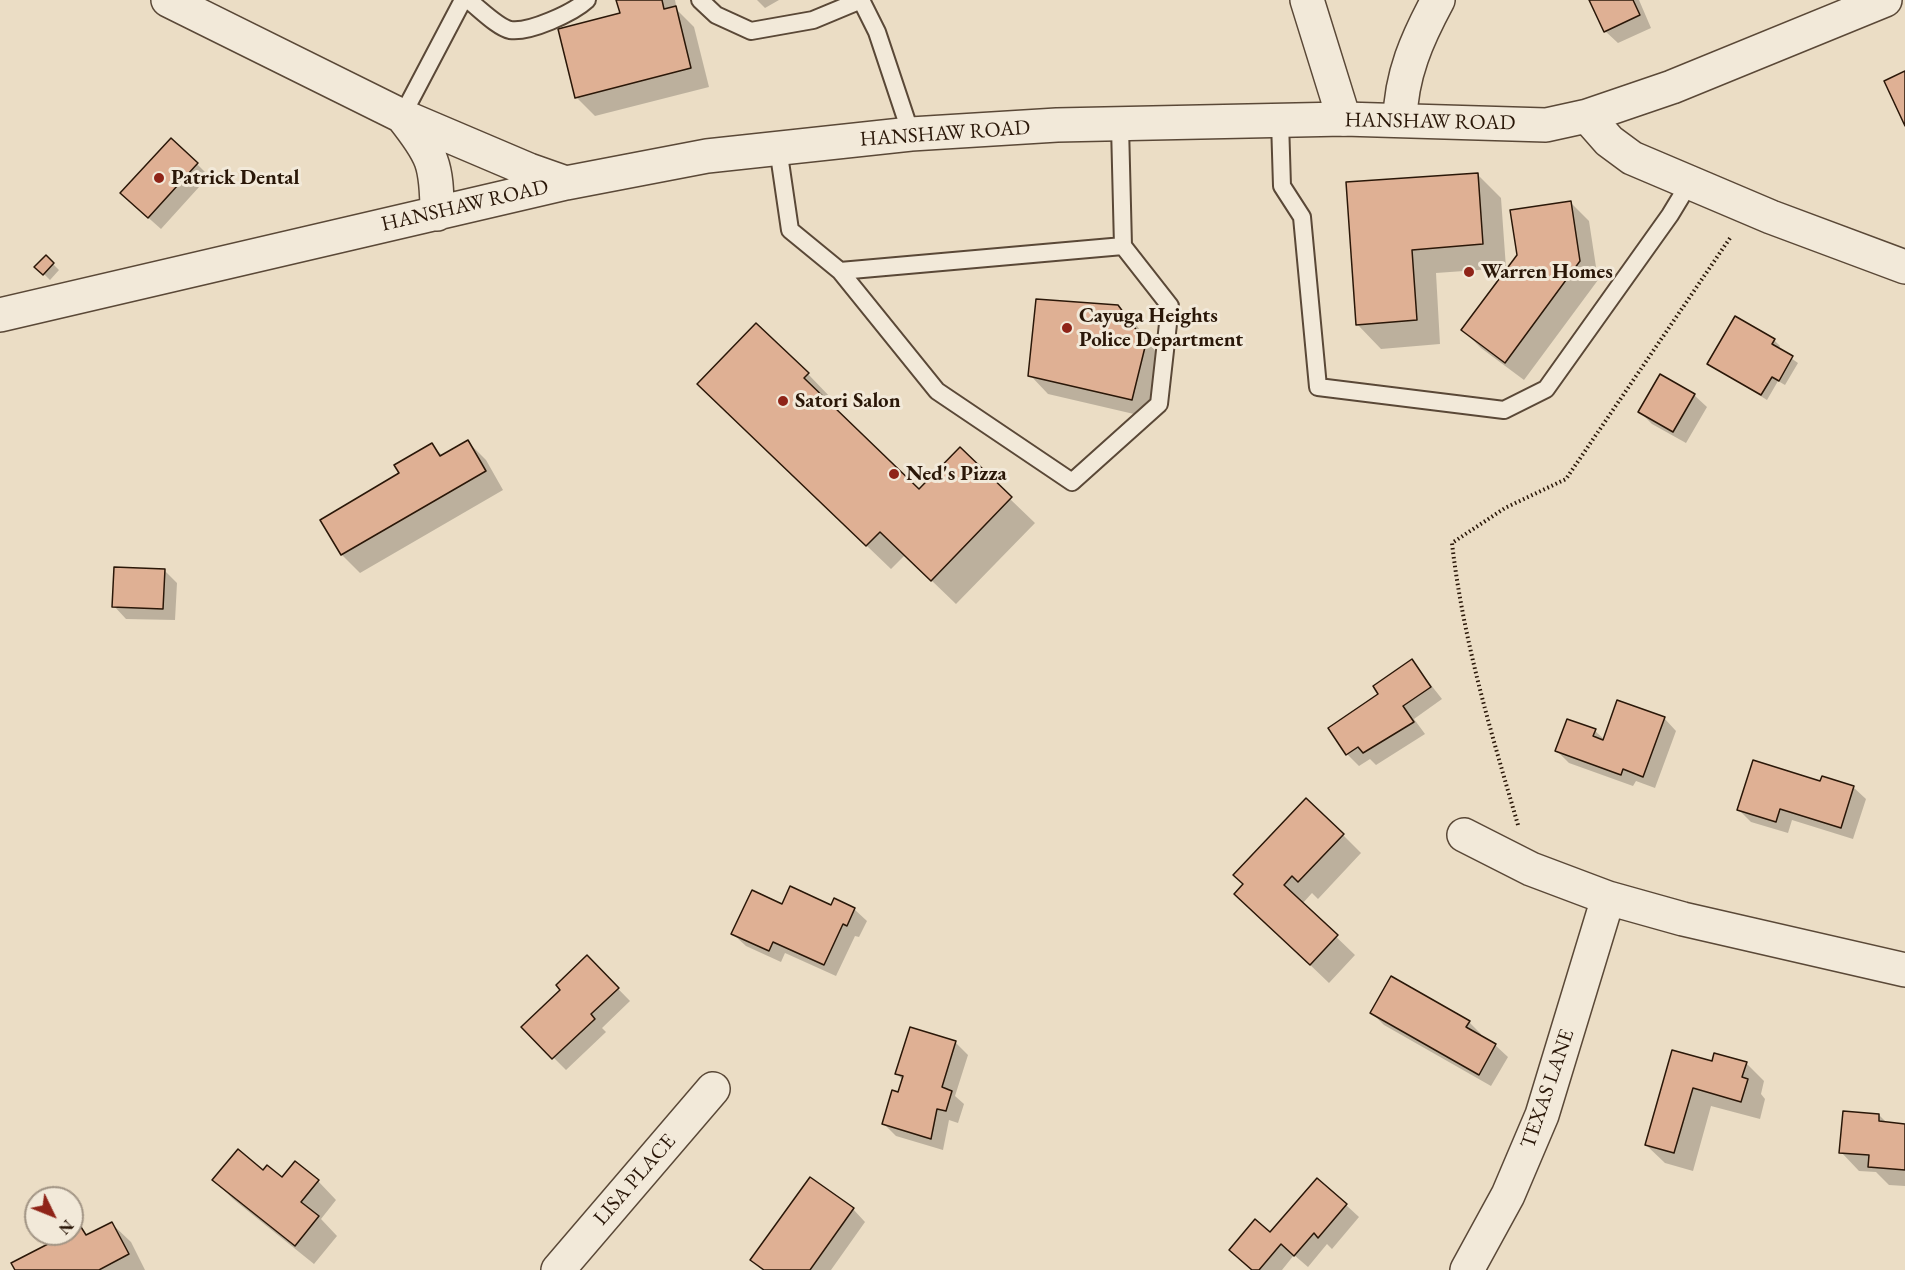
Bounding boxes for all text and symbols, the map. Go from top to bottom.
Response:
street label: HANSHAW ROAD [1344,108,1516,136]
street label: HANSHAW ROAD [859,115,1031,153]
place label: Patrick Dental [171,165,300,191]
marker: Patrick Dental [152,171,166,185]
street label: HANSHAW ROAD [379,175,551,237]
place label: Warren Homes [1481,259,1613,285]
marker: Warren Homes [1462,265,1476,279]
place label: Cayuga Heights Police Department [1079,303,1243,353]
marker: Cayuga Heights Police Department [1060,321,1074,335]
place label: Satori Salon [795,388,901,414]
marker: Satori Salon [776,394,790,408]
place label: Ned's Pizza [906,461,1007,487]
marker: Ned's Pizza [887,467,901,481]
street label: TEXAS LANE [1516,1026,1580,1152]
street label: LISA PLACE [589,1129,681,1231]
north arrow [24,1186,84,1246]
text: N [54,1215,78,1239]

